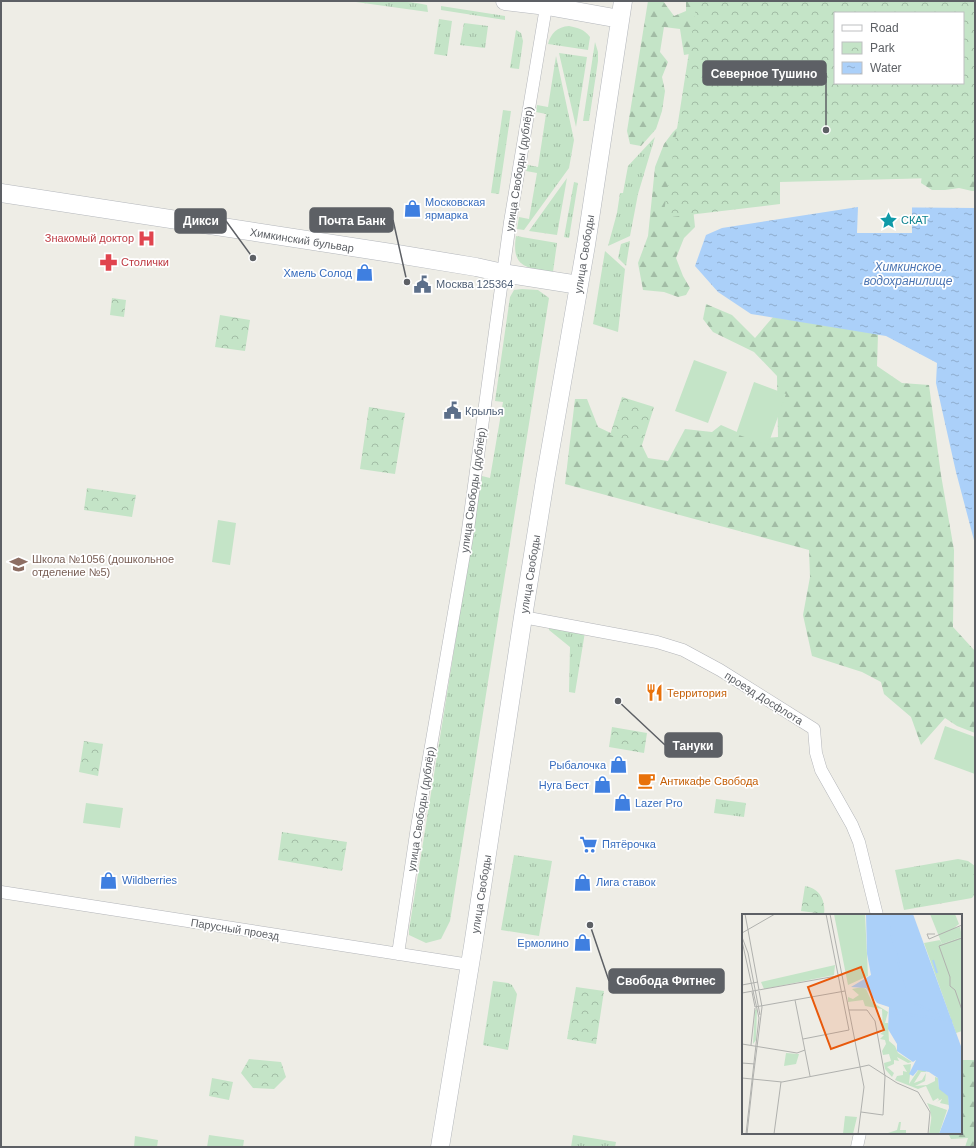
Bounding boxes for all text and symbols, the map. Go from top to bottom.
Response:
legend [834,12,964,84]
text: Road [870,21,899,35]
text: Park [870,41,896,55]
callout: Северное Тушино [703,61,826,85]
text: Water [870,61,902,75]
text: Северное Тушино [711,67,817,81]
street label: улица Свободы (дублёр) [503,106,535,232]
place label: Московская ярмарка [425,196,485,221]
shop icon: Московская ярмарка [402,198,422,218]
callout: Почта Банк [310,208,393,232]
callout: Дикси [175,209,226,233]
place icon: СКАТ [878,210,898,230]
text: Дикси [183,214,219,228]
text: Почта Банк [318,214,387,228]
street label: улица Свободы [572,214,596,294]
place label: СКАТ [901,214,929,226]
street label: Химкинский бульвар [249,226,355,254]
hospital icon: Знакомый доктор [137,228,157,248]
place label: Знакомый доктор [45,232,134,244]
pharmacy icon: Столички [98,252,118,272]
place label: Столички [121,256,169,268]
water label: Химкинское водохранилище [864,260,953,288]
shop icon: Хмель Солод [355,263,375,283]
place label: Хмель Солод [283,267,353,279]
public building icon: Москва 125364 [413,274,433,294]
place label: Москва 125364 [436,278,513,290]
public building icon: Крылья [442,401,462,421]
place label: Крылья [465,405,504,417]
street label: улица Свободы (дублёр) [458,427,488,553]
street label: улица Свободы [518,534,542,614]
place label: Школа №1056 (дошкольное отделение №5) [32,553,174,578]
school or university icon: Школа №1056 (дошкольное отделение №5) [9,555,29,575]
street label: проезд Досфлота [723,669,806,727]
restaurant icon: Территория [644,683,664,703]
place label: Территория [667,687,727,699]
callout: Тануки [665,733,722,757]
text: Тануки [672,739,714,753]
street label: улица Свободы (дублёр) [405,746,437,872]
shop icon: Рыбалочка [609,755,629,775]
place label: Рыбалочка [549,759,607,771]
cafe icon: Антикафе Свобода [637,771,657,791]
shop icon: Нуга Бест [592,775,612,795]
place label: Антикафе Свобода [660,775,759,787]
place label: Нуга Бест [539,779,589,791]
shop icon: Lazer Pro [612,793,632,813]
place label: Lazer Pro [635,797,683,809]
supermarket icon: Пятёрочка [579,834,599,854]
place label: Пятёрочка [602,838,657,850]
street label: улица Свободы [469,854,493,934]
shop icon: Wildberries [99,870,119,890]
shop icon: Лига ставок [573,872,593,892]
place label: Wildberries [122,874,178,886]
place label: Лига ставок [596,876,656,888]
inset map [742,914,962,1134]
street label: Парусный проезд [190,916,281,942]
shop icon: Ермолино [572,933,592,953]
place label: Ермолино [517,937,569,949]
callout: Свобода Фитнес [609,969,724,993]
text: Свобода Фитнес [616,974,716,988]

